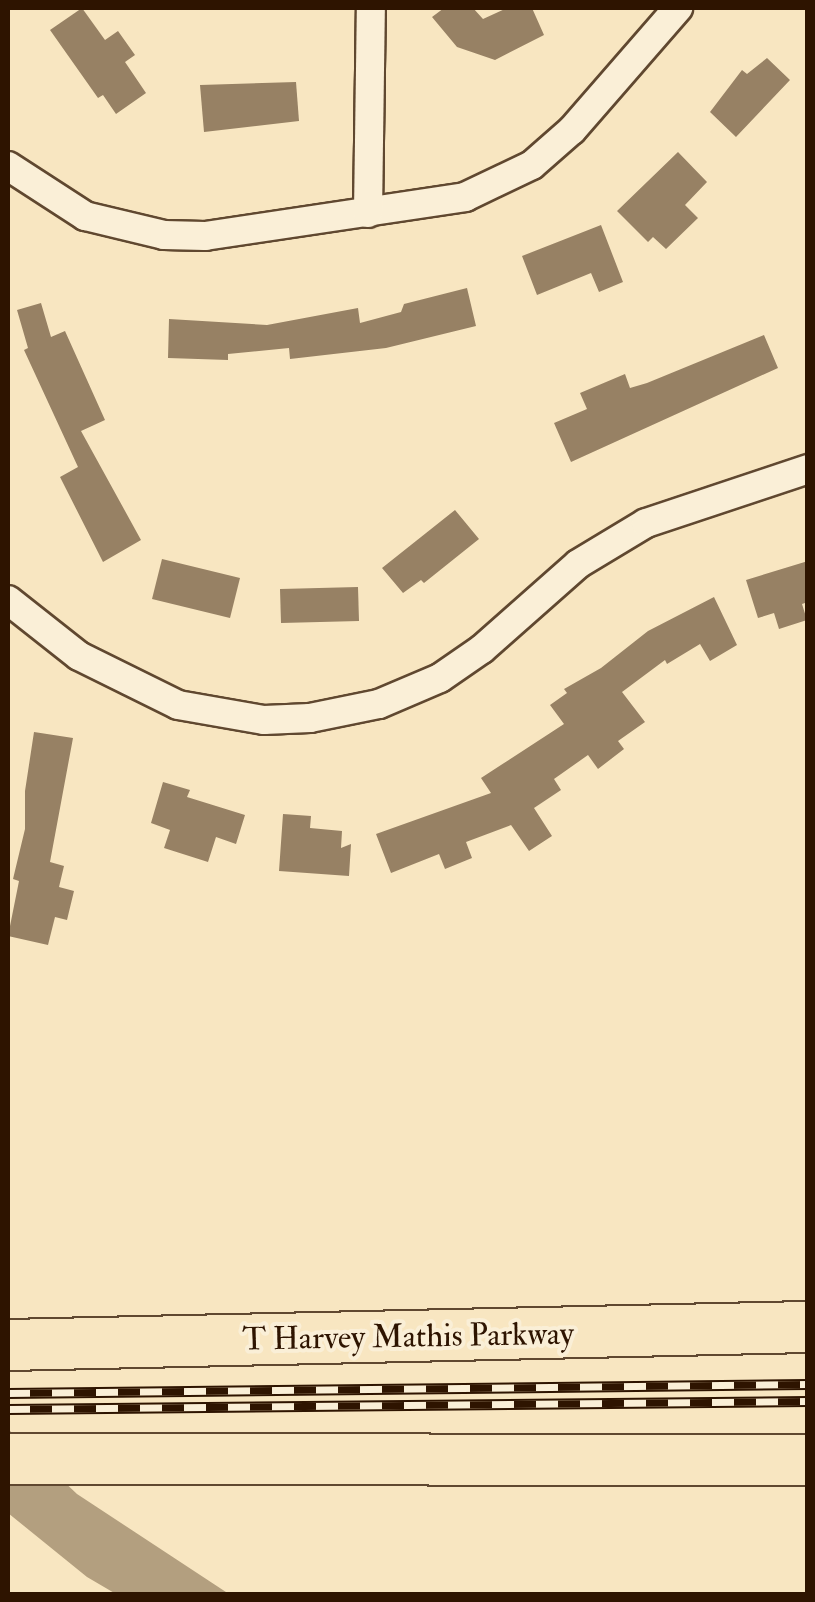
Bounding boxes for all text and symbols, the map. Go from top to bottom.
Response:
street label: T Harvey Mathis Parkway [242,1315,574,1359]

